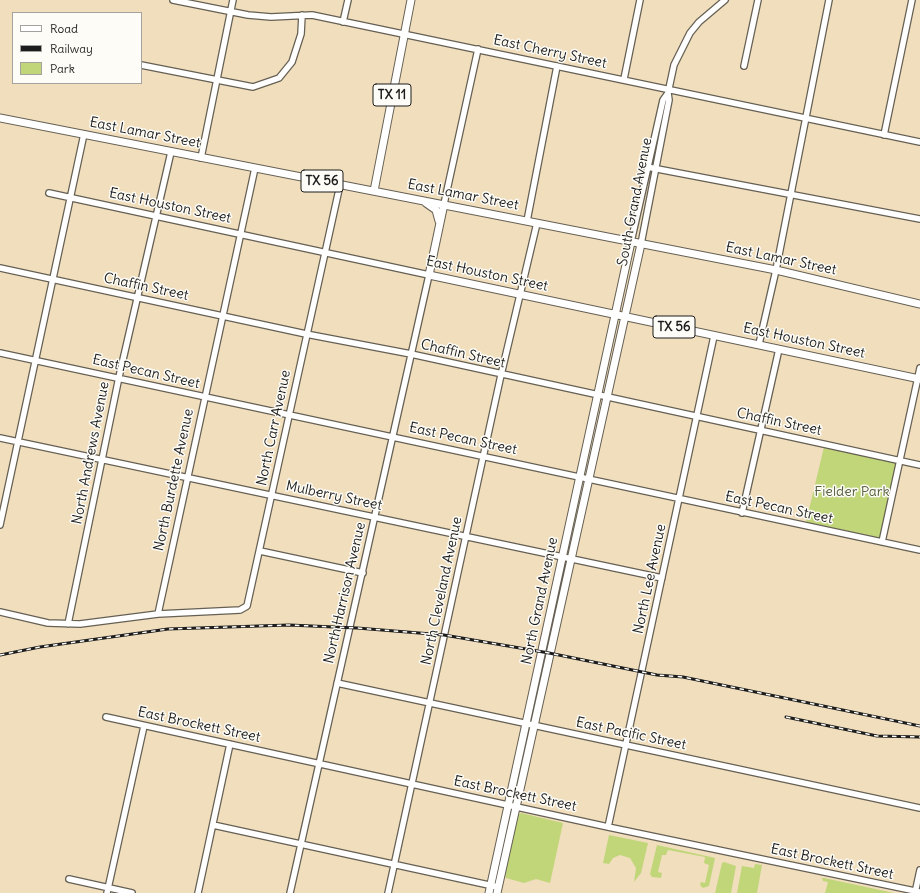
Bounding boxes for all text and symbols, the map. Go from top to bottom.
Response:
legend [12,12,142,84]
text: Road [50,21,78,36]
street label: East Cherry Street [492,32,608,72]
text: Railway [50,41,93,56]
text: Park [50,61,75,76]
road number: TX 11 [373,84,411,106]
street label: East Lamar Street [88,114,202,152]
street label: South Grand Avenue [614,136,656,268]
road number: TX 56 [301,170,343,192]
street label: East Lamar Street [406,176,520,214]
street label: East Houston Street [107,185,233,227]
street label: East Lamar Street [724,239,838,279]
street label: East Houston Street [424,253,550,295]
street label: Chaffin Street [102,270,190,304]
road number: TX 56 [653,316,695,338]
street label: East Houston Street [741,320,867,362]
street label: Chaffin Street [419,336,507,372]
street label: East Pecan Street [91,351,201,393]
street label: North Carr Avenue [254,369,294,487]
street label: North Andrews Avenue [69,380,113,526]
street label: Chaffin Street [735,405,823,439]
street label: North Burdette Avenue [151,407,197,553]
street label: East Pecan Street [408,419,518,459]
street label: Mulberry Street [284,478,384,514]
park label: Fielder Park [814,484,890,500]
street label: East Pecan Street [724,488,834,528]
street label: North Cleveland Avenue [418,515,466,667]
street label: North Harrison Avenue [321,521,369,665]
street label: North Lee Avenue [630,523,670,635]
street label: North Grand Avenue [518,536,562,666]
street label: East Brockett Street [136,704,262,746]
street label: East Pacific Street [574,714,688,754]
street label: East Brockett Street [452,773,578,815]
street label: East Brockett Street [769,841,895,883]

